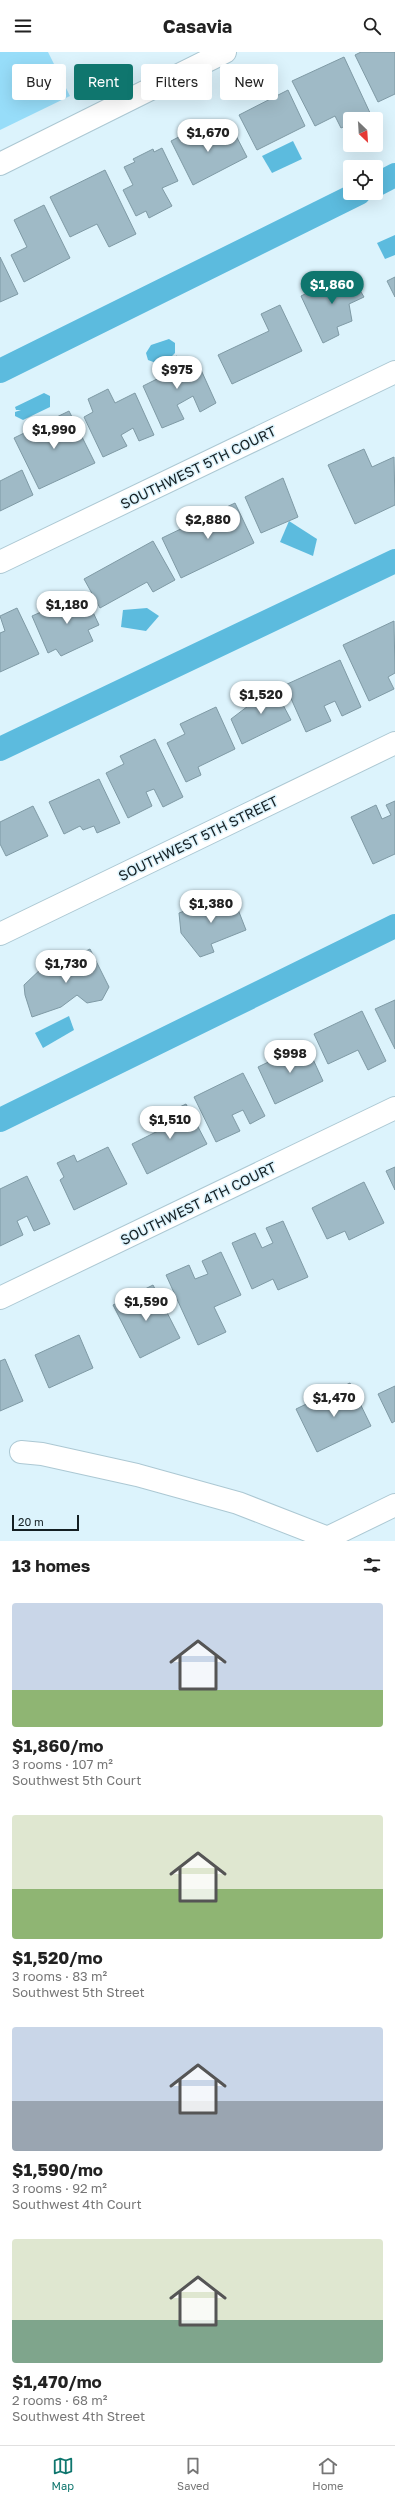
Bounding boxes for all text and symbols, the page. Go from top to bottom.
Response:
icon: menu [12,15,34,37]
text: Casavia [163,15,232,37]
icon: search [361,15,383,37]
chip: Buy [12,64,66,100]
chip: Rent [74,64,133,100]
chip: Filters [141,64,212,100]
chip: New [220,64,278,100]
north arrow [343,112,383,152]
map controls [343,112,383,200]
pin: $1,670 [175,119,241,153]
text: $1,670 [186,124,230,140]
button: locate [343,160,383,200]
pin: $1,860 [299,271,365,305]
text: $1,860 [310,276,354,292]
pin: $975 [153,356,201,390]
text: $975 [161,361,193,377]
pin: $1,990 [21,416,87,450]
text: $1,990 [32,421,76,437]
street label: SOUTHWEST 5TH COURT [117,422,279,512]
pin: $2,880 [175,506,241,540]
text: $2,880 [185,511,231,527]
pin: $1,180 [34,591,100,625]
text: $1,180 [45,596,89,612]
pin: $1,520 [228,681,294,715]
text: $1,520 [239,686,283,702]
street label: SOUTHWEST 5TH STREET [115,792,281,884]
pin: $1,380 [178,890,244,924]
text: $1,380 [189,895,233,911]
pin: $1,730 [33,950,99,984]
text: $1,730 [44,955,88,971]
pin: $998 [266,1040,314,1074]
text: $998 [273,1045,307,1061]
pin: $1,510 [137,1106,203,1140]
text: $1,510 [149,1111,191,1127]
street label: SOUTHWEST 4TH COURT [117,1158,279,1248]
pin: $1,590 [113,1288,179,1322]
text: $1,590 [124,1293,168,1309]
pin: $1,470 [301,1384,367,1418]
text: $1,470 [312,1389,356,1405]
scale bar [12,1513,79,1532]
text: 20 m [18,1515,44,1528]
icon: filters [361,1554,383,1576]
text: 13 homes [12,1555,90,1576]
icon: home [162,1629,234,1701]
text: $1,860/mo [12,1735,104,1756]
text: 3 rooms · 107 m² [12,1756,113,1772]
text: Southwest 5th Court [12,1772,141,1788]
icon: home [162,1841,234,1913]
text: $1,520/mo [12,1947,103,1968]
text: 3 rooms · 83 m² [12,1968,107,1984]
text: Southwest 5th Street [12,1984,145,2000]
icon: home [162,2053,234,2125]
text: $1,590/mo [12,2159,103,2180]
text: 3 rooms · 92 m² [12,2180,107,2196]
text: Southwest 4th Court [12,2196,142,2212]
icon: home [162,2265,234,2337]
text: $1,470/mo [12,2371,102,2392]
text: 2 rooms · 68 m² [12,2392,107,2408]
text: Southwest 4th Street [12,2408,145,2424]
tab: Map [52,2455,74,2492]
tab: Saved [177,2455,209,2492]
tab: Home [312,2455,343,2492]

